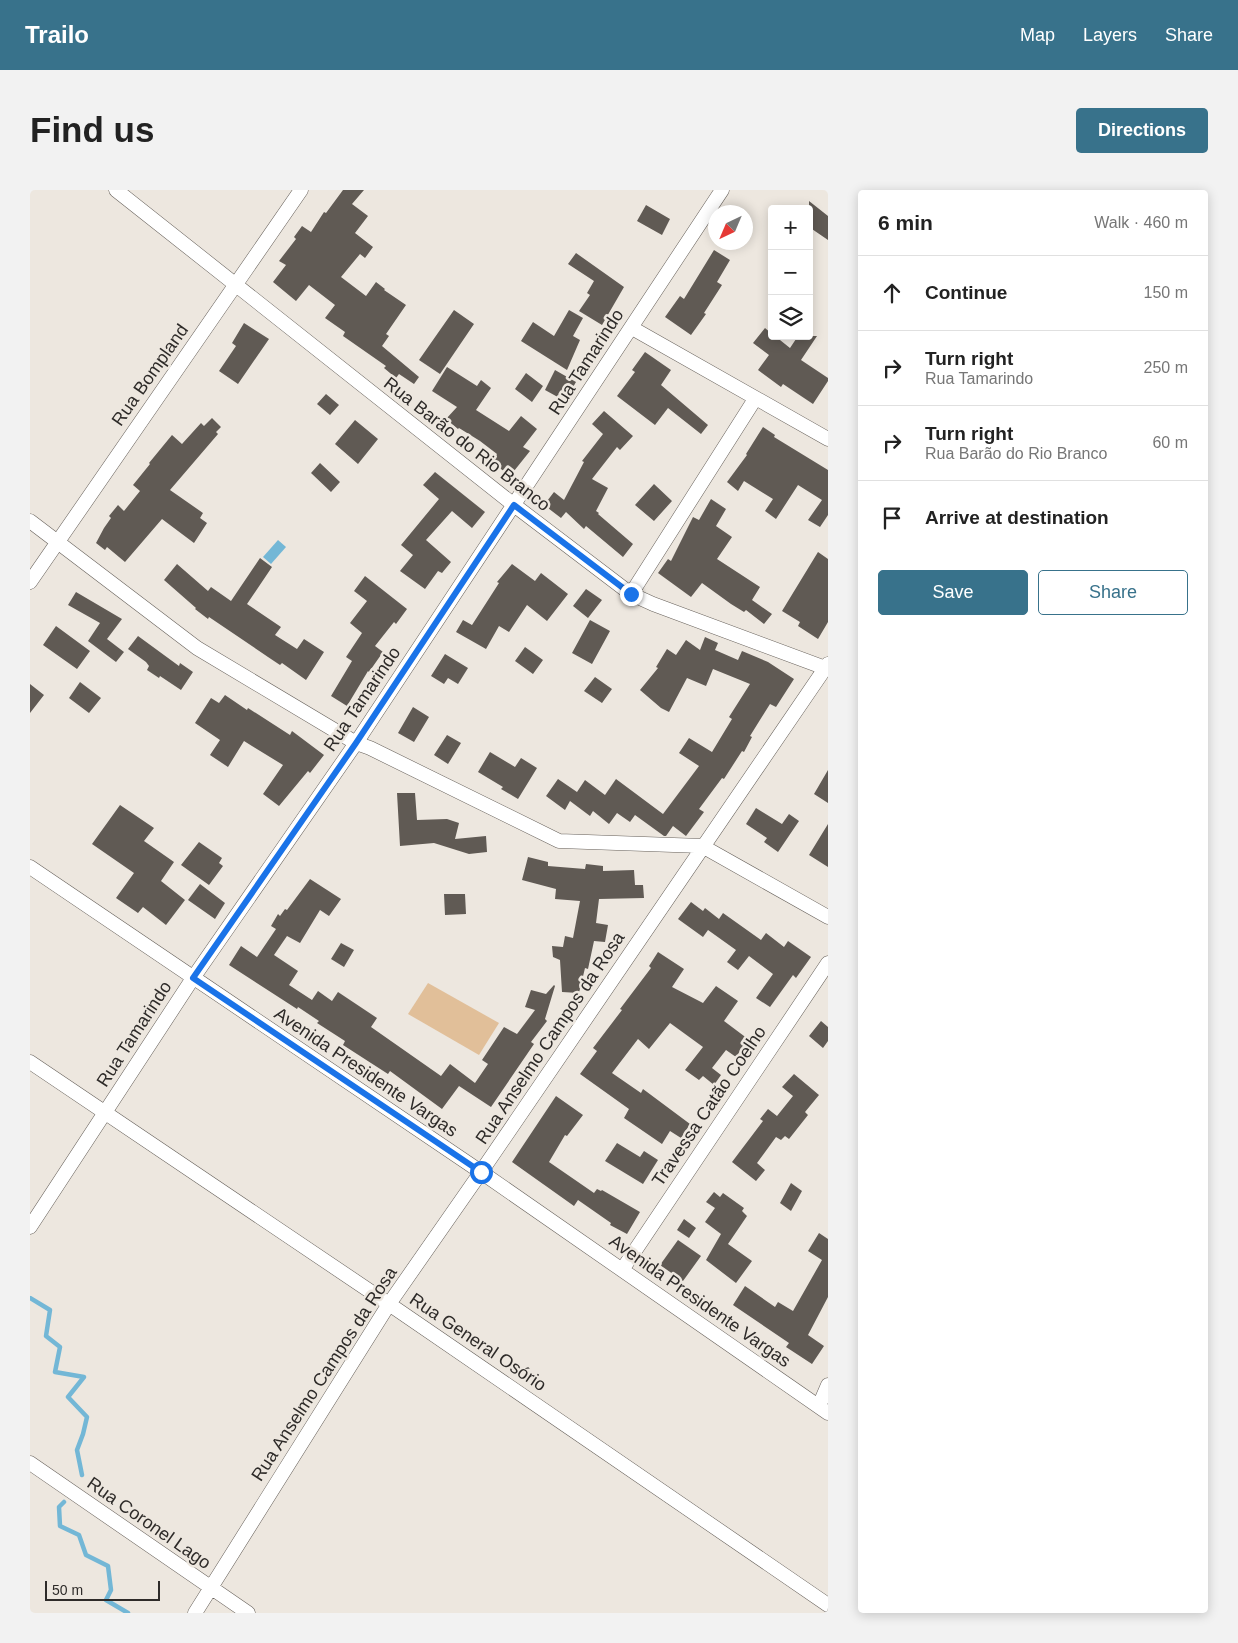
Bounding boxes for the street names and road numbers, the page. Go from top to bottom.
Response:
street label: Rua Tamarindo [544,305,628,419]
street label: Rua Bompland [108,320,192,430]
street label: Rua Barão do Rio Branco [380,373,554,515]
street label: Rua Tamarindo [320,643,404,755]
street label: Rua Anselmo Campos da Rosa [471,927,629,1148]
street label: Rua Tamarindo [92,977,176,1091]
street label: Avenida Presidente Vargas [271,1003,461,1141]
street label: Travessa Catão Coelho [648,1022,770,1190]
street label: Avenida Presidente Vargas [606,1231,794,1371]
street label: Rua Anselmo Campos da Rosa [247,1262,401,1485]
street label: Rua General Osório [406,1289,550,1395]
street label: Rua Coronel Lago [83,1473,215,1573]

